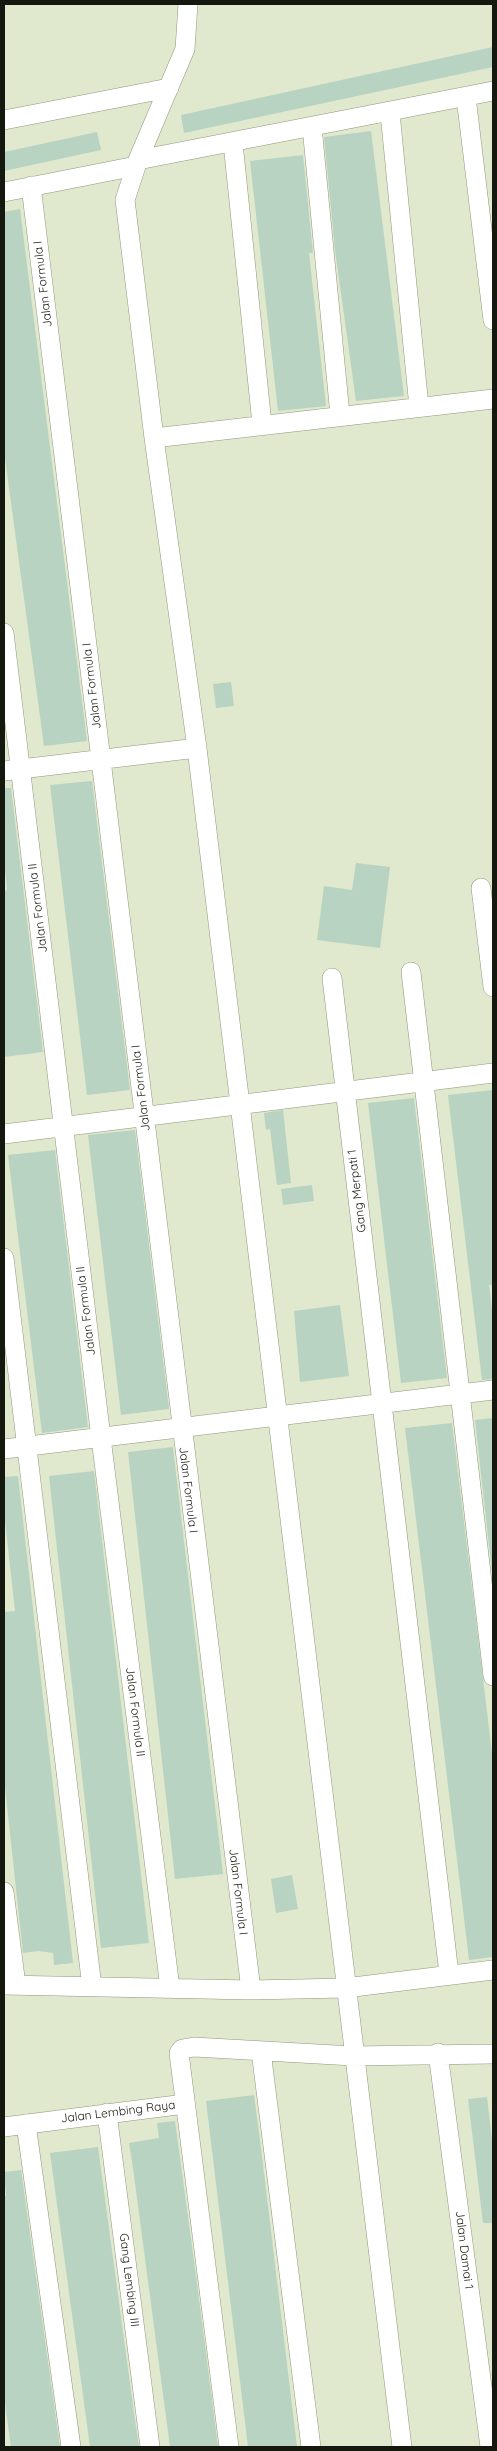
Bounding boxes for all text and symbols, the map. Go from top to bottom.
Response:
street label: Jalan Formula I [31,240,55,328]
street label: Jalan Formula I [80,642,104,730]
street label: Jalan Formula II [25,862,51,954]
street label: Jalan Formula I [129,1044,153,1132]
street label: Gang Merpati 1 [345,1149,369,1233]
street label: Jalan Formula II [73,1265,99,1357]
street label: Jalan Formula I [176,1446,200,1534]
street label: Jalan Formula II [122,1666,148,1758]
street label: Jalan Formula I [226,1848,250,1936]
street label: Jalan Lembing Raya [60,2098,176,2126]
street label: Jalan Damai 1 [452,2210,476,2290]
street label: Gang Lembing III [116,2232,142,2328]

